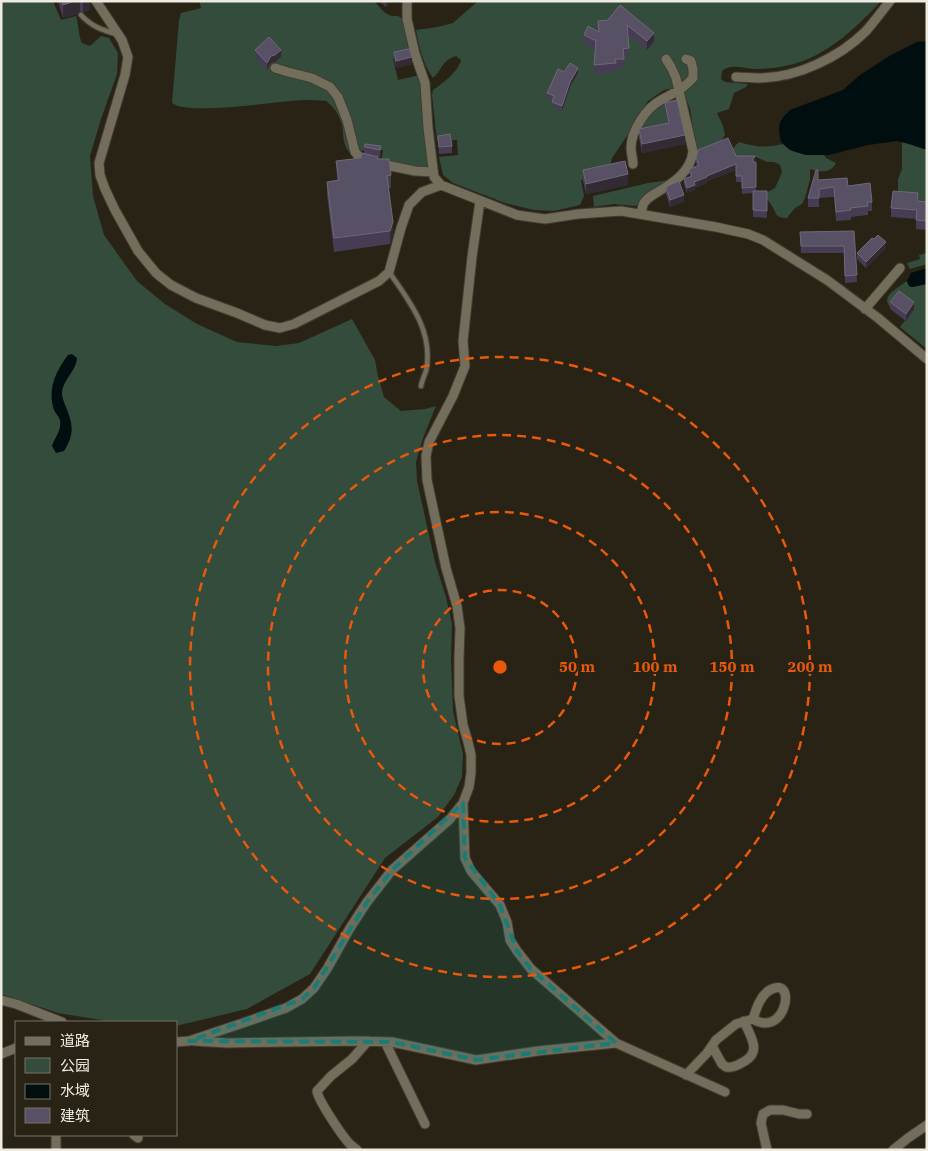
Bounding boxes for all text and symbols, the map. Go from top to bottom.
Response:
text: 50 m [559,657,595,676]
text: 100 m [632,657,678,676]
text: 150 m [709,657,755,676]
text: 200 m [787,657,833,676]
centre of rings [491,658,509,676]
legend [15,1021,178,1136]
text: 道路 [60,1031,90,1050]
text: 公园 [60,1056,90,1075]
text: 水域 [60,1081,90,1100]
text: 建筑 [60,1106,90,1125]

